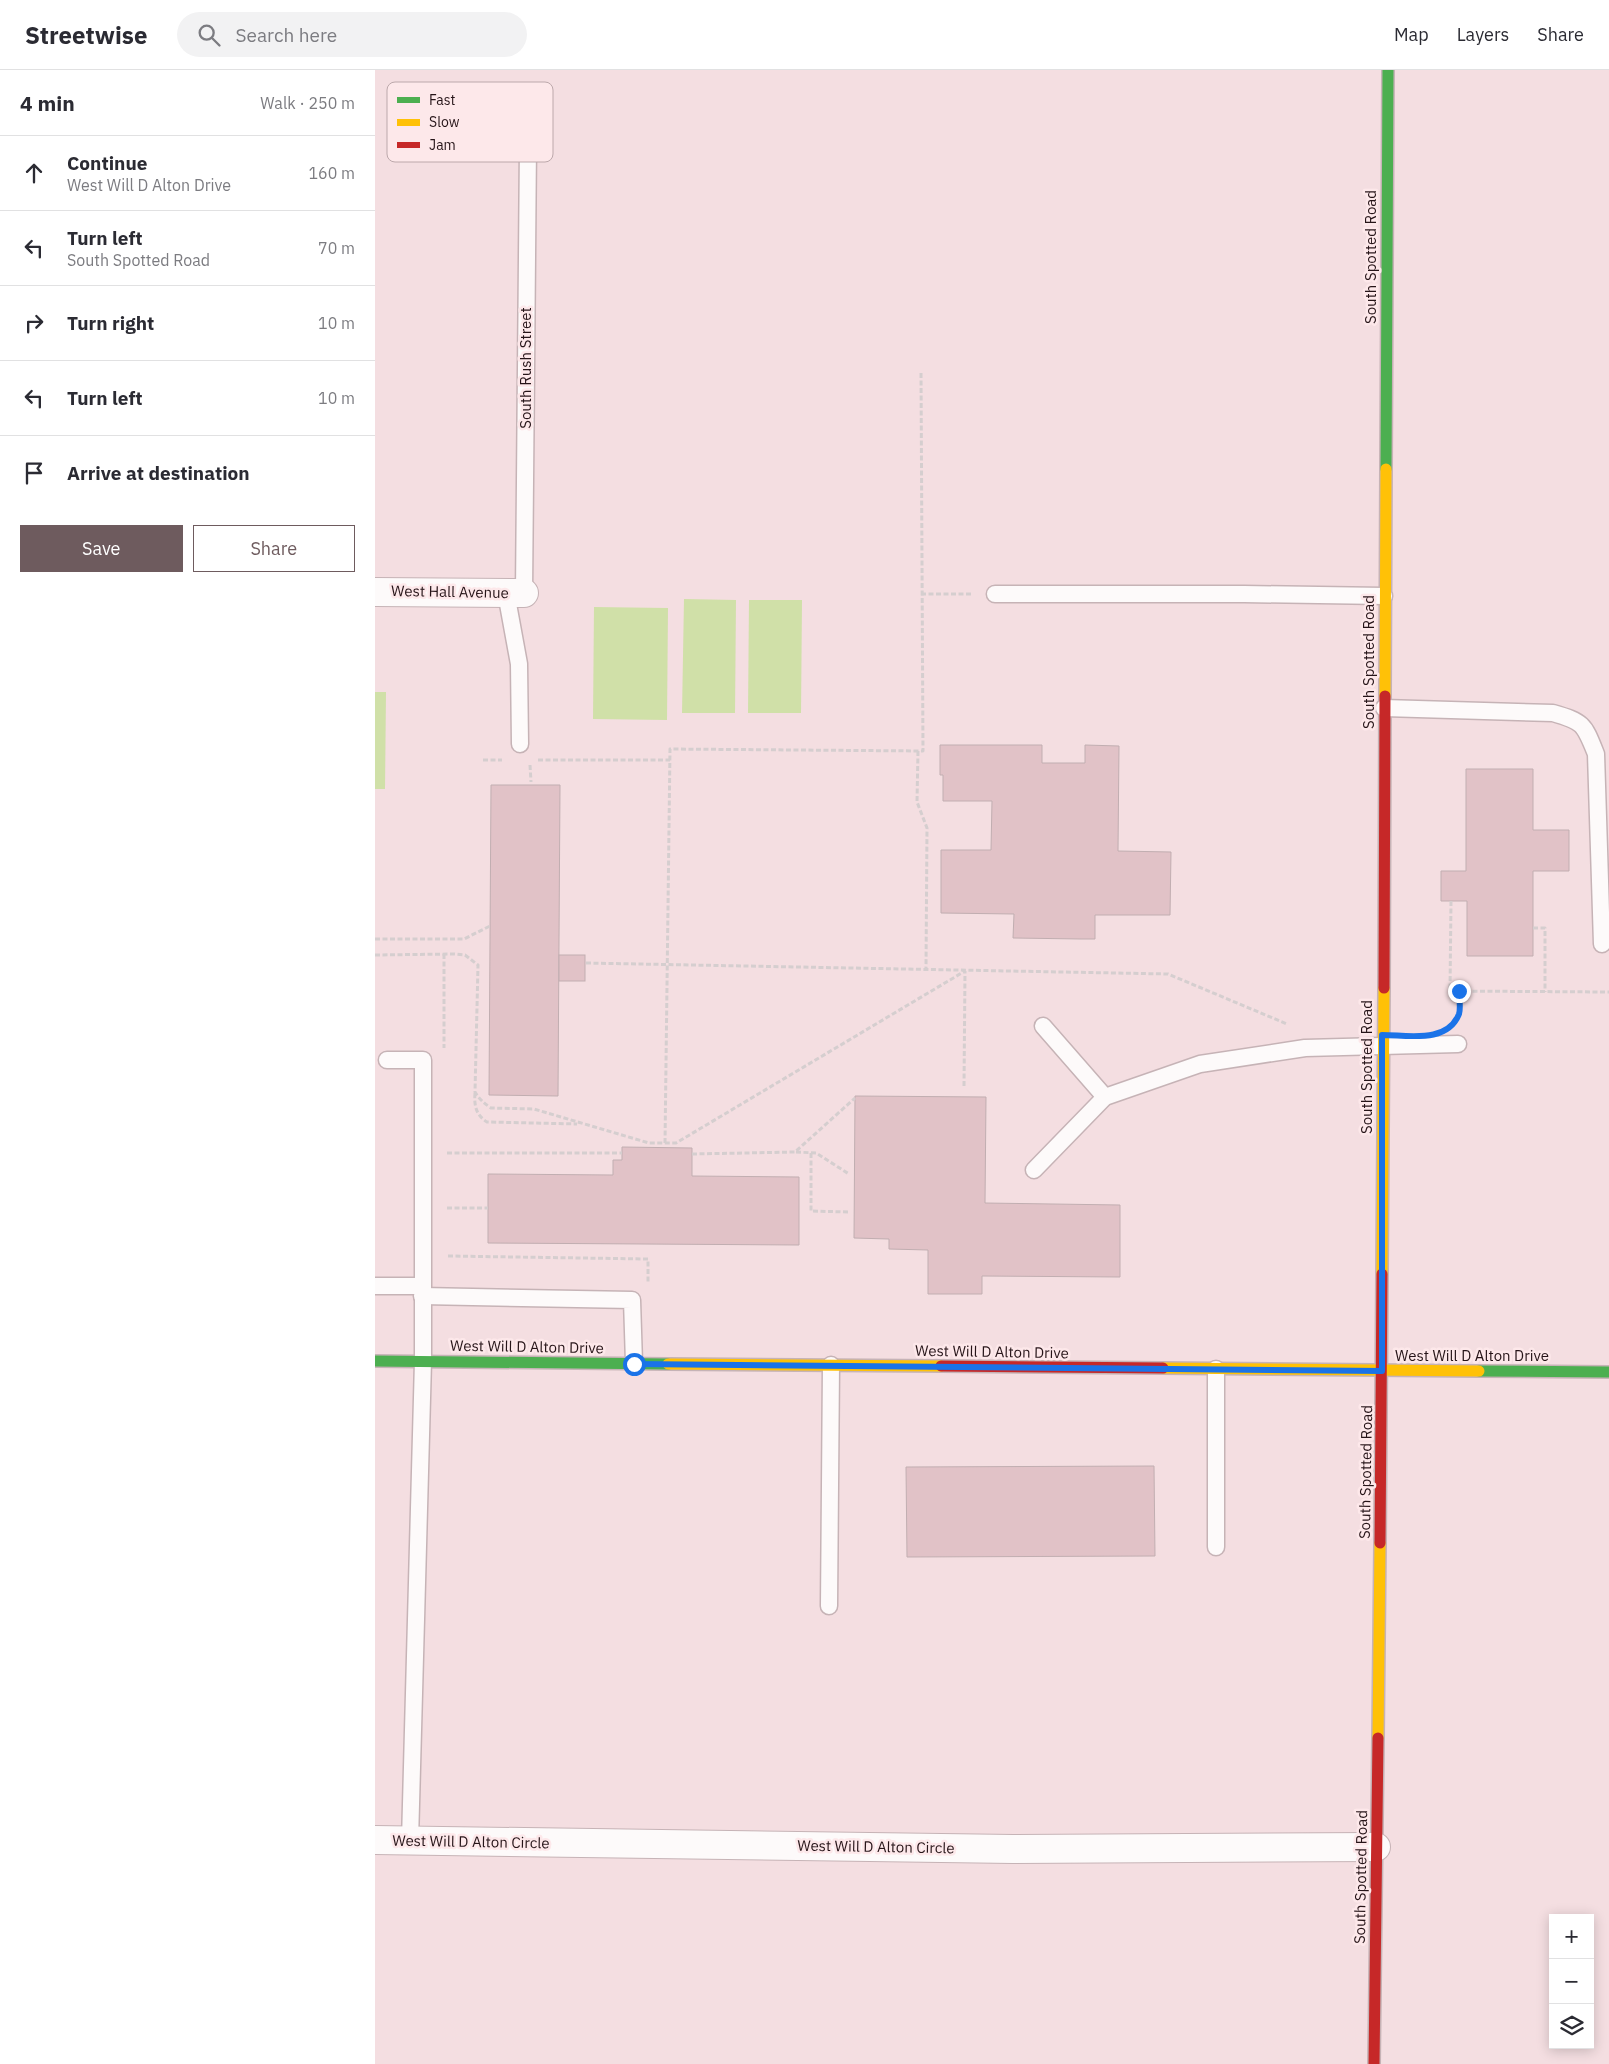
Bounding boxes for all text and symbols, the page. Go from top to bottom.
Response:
search box [177,12,527,57]
text: Streetwise [25,19,147,51]
icon: search [195,21,223,49]
text: Search here [235,23,337,47]
text: Map [1394,23,1429,46]
text: Layers [1457,23,1509,46]
text: Share [1537,23,1584,46]
legend [387,82,553,162]
text: 4 min [20,89,75,117]
text: Fast [429,91,455,109]
text: Walk · 250 m [260,93,355,113]
text: Slow [429,113,460,131]
text: Jam [429,136,456,154]
text: Continue [67,151,147,175]
icon: ahead [20,159,48,187]
text: 160 m [308,163,355,183]
text: West Will D Alton Drive [67,175,231,195]
street label: South Spotted Road [1361,190,1380,324]
text: Turn left [67,226,143,250]
icon: left [20,234,48,262]
text: 70 m [318,238,355,258]
text: South Spotted Road [67,250,210,270]
street label: South Rush Street [516,307,535,429]
icon: right [20,309,48,337]
text: Turn right [67,311,154,335]
text: 10 m [318,313,355,333]
icon: left [20,384,48,412]
text: Turn left [67,386,143,410]
text: 10 m [318,388,355,408]
icon: arrive [20,459,48,487]
text: Arrive at destination [67,461,250,485]
button: Save [20,525,183,572]
button: Share [193,525,355,572]
street label: West Hall Avenue [391,581,509,602]
street label: South Spotted Road [1359,595,1378,729]
route end [1448,980,1471,1003]
street label: South Spotted Road [1357,1000,1376,1134]
street label: West Will D Alton Drive [450,1336,604,1357]
street label: West Will D Alton Drive [915,1341,1069,1362]
street label: West Will D Alton Drive [1395,1346,1549,1365]
route start [623,1353,646,1376]
street label: South Spotted Road [1355,1405,1376,1539]
street label: South Spotted Road [1350,1810,1371,1944]
street label: West Will D Alton Circle [392,1831,550,1852]
street label: West Will D Alton Circle [797,1836,955,1857]
map controls [1549,1914,1594,2049]
button: + [1549,1914,1594,1959]
button: − [1549,1959,1594,2004]
button: layers [1549,2004,1594,2049]

